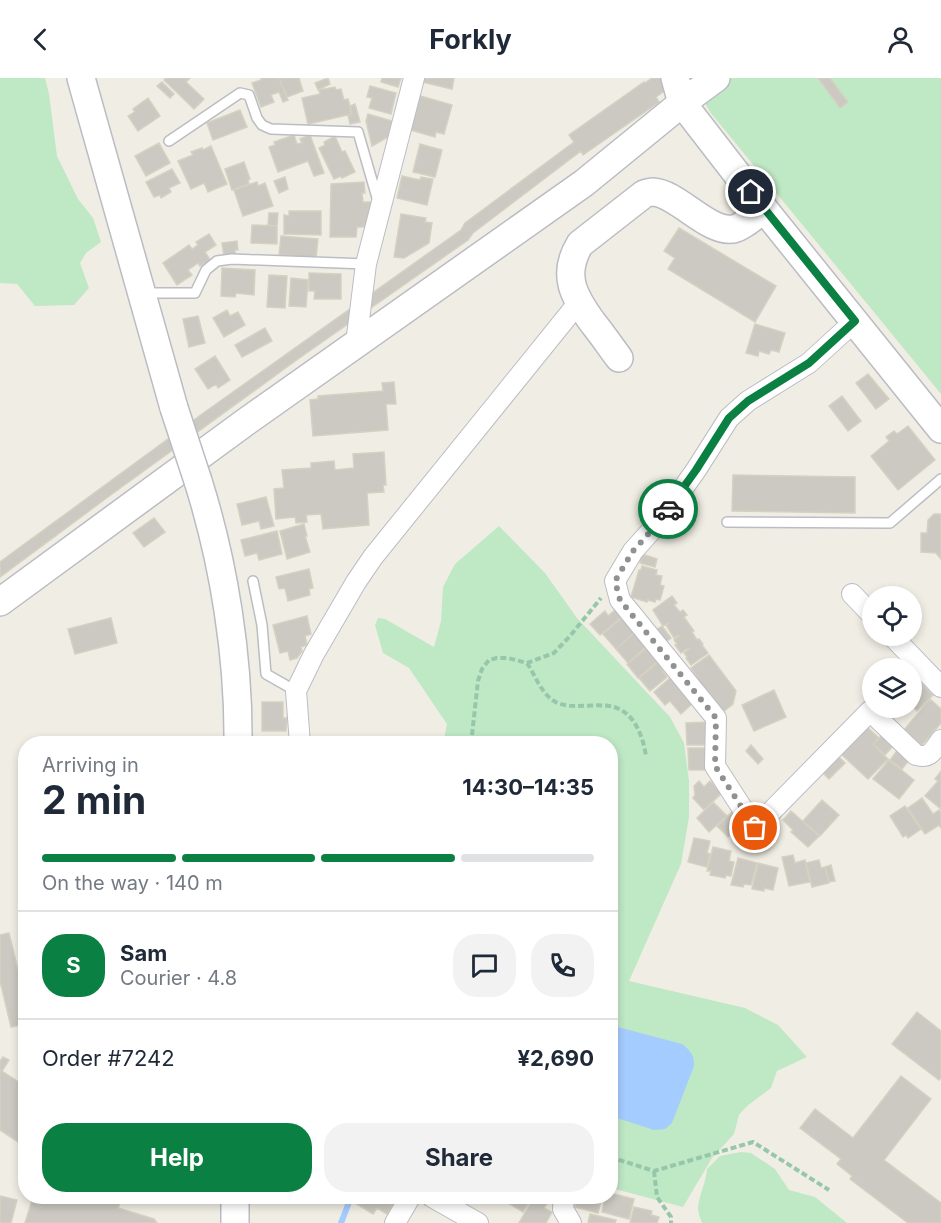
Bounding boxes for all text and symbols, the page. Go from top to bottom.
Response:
icon: back [24,23,57,56]
text: Forkly [429,23,512,56]
icon: person [884,23,917,56]
pin [725,166,776,217]
icon: home [734,175,767,208]
courier [638,479,698,539]
icon: car [652,493,685,526]
map controls [862,586,922,718]
button: locate [862,586,922,646]
button: layers [862,658,922,718]
text: Arriving in [42,753,139,777]
text: 14:30–14:35 [462,774,594,800]
text: 2 min [42,776,146,823]
pin [729,802,780,853]
icon: bag [738,811,771,844]
text: On the way · 140 m [42,871,223,895]
button: chat [453,934,516,997]
button: phone [531,934,594,997]
text: Sam [120,940,167,966]
text: S [66,952,81,978]
text: Courier · 4.8 [120,966,237,990]
text: Order #7242 [42,1045,175,1071]
text: ¥2,690 [517,1045,594,1071]
button: Help [42,1123,312,1192]
button: Share [324,1123,594,1192]

